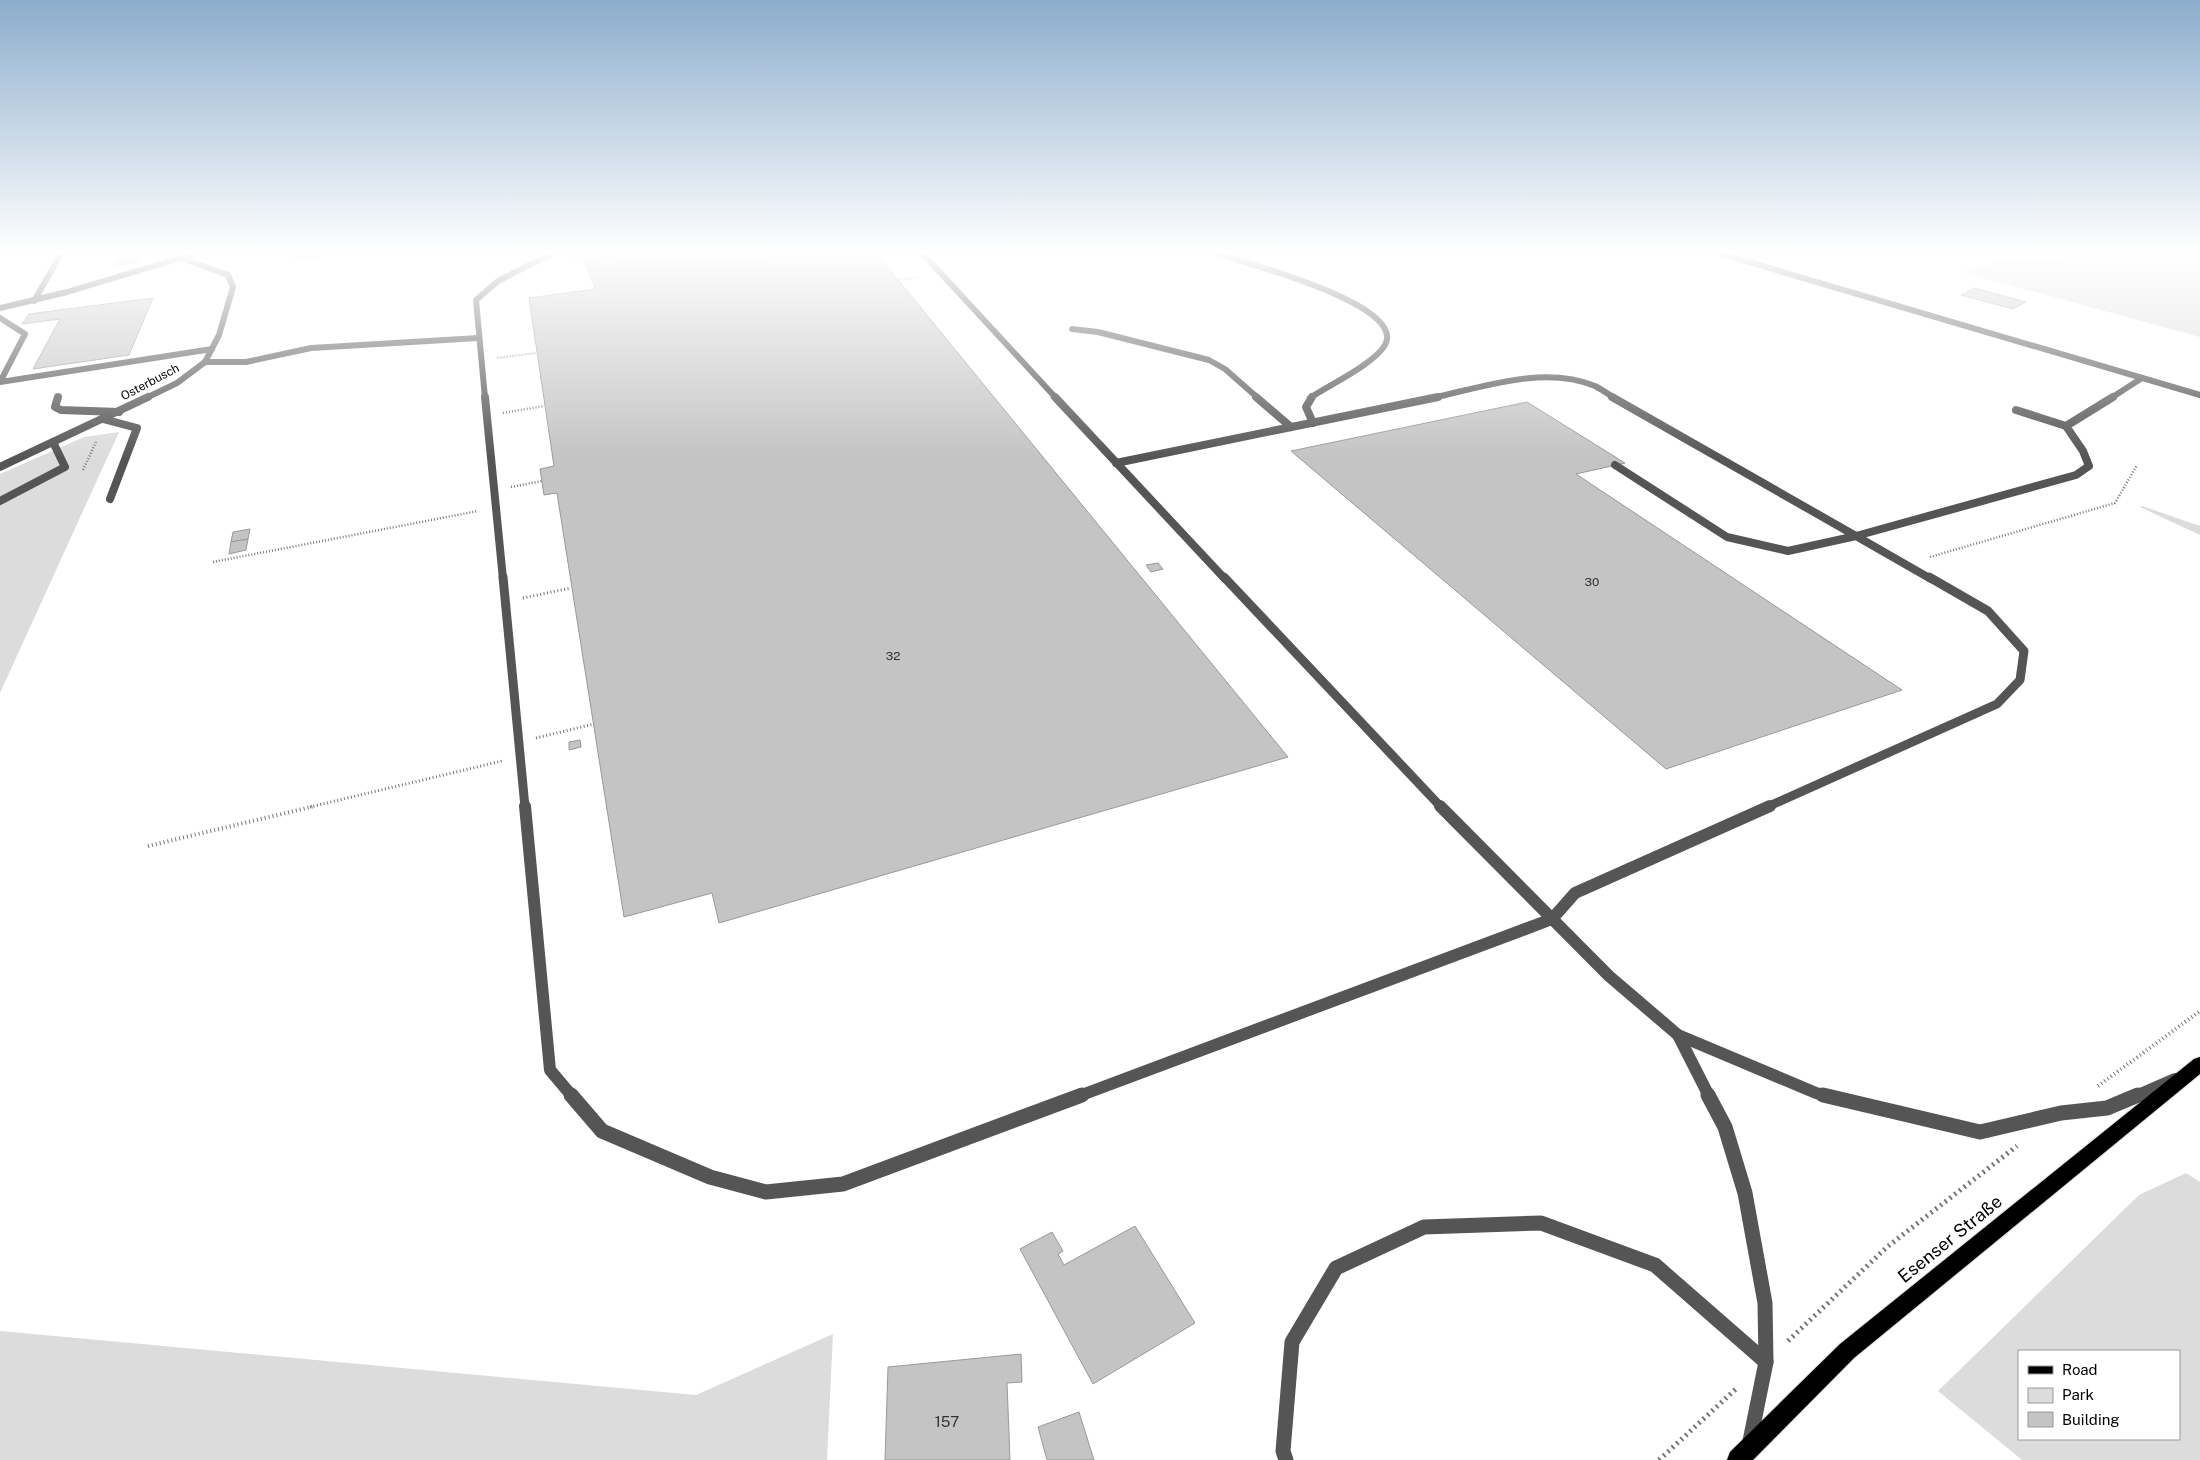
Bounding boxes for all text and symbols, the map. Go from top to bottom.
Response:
street label: Osterbusch [118,361,182,403]
house number: 30 [1585,575,1599,589]
house number: 32 [886,649,900,663]
street label: Esenser Straße [1894,1190,2006,1287]
legend [2018,1350,2180,1440]
text: Road [2062,1361,2098,1378]
text: Park [2062,1386,2094,1403]
text: Building [2062,1411,2120,1428]
house number: 157 [935,1413,959,1430]

